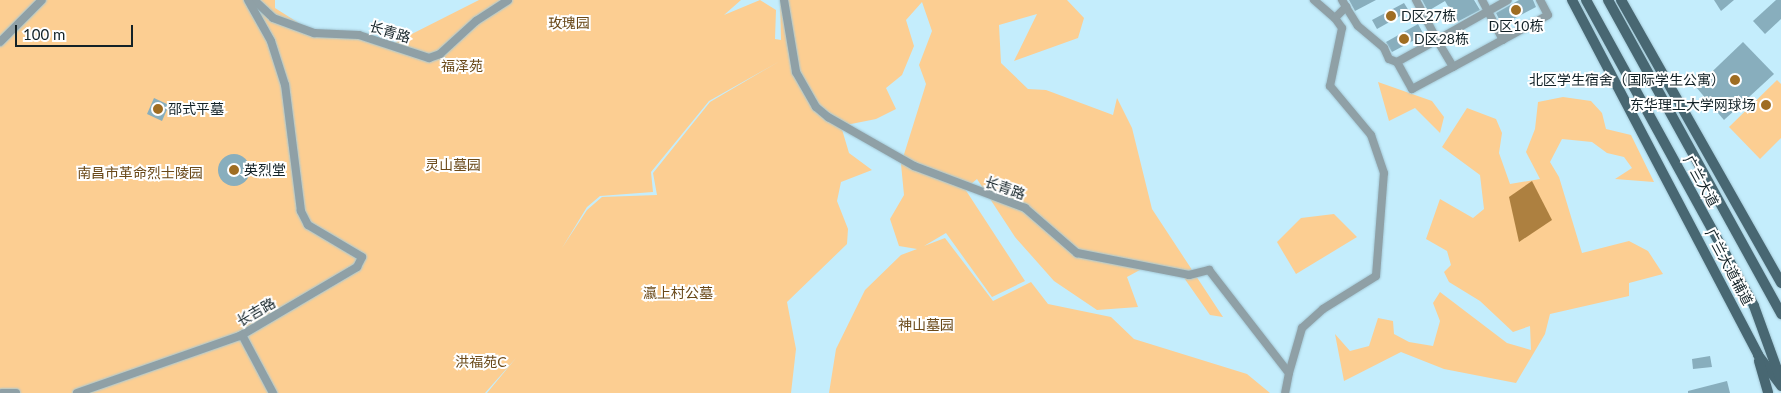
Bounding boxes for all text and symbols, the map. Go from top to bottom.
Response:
marker: D区10栋 [1510,4,1522,16]
place label: D区27栋 [1401,8,1456,24]
marker: D区27栋 [1385,10,1397,22]
scale bar [18,15,135,47]
park label: 玫瑰园 [548,15,590,31]
street label: 长青路 [367,18,413,46]
place label: D区10栋 [1489,18,1543,34]
text: 100 m [23,25,65,43]
place label: D区28栋 [1414,31,1469,47]
marker: D区28栋 [1398,33,1410,45]
park label: 福泽苑 [441,58,483,74]
place label: 北区学生宿舍（国际学生公寓） [1529,72,1725,88]
marker: 北区学生宿舍（国际学生公寓） [1729,74,1741,86]
place label: 东华理工大学网球场 [1630,97,1756,113]
marker: 东华理工大学网球场 [1760,99,1772,111]
place label: 邵式平墓 [168,101,224,117]
marker: 邵式平墓 [152,103,164,115]
street label: 广兰大道 [1680,152,1722,210]
park label: 灵山墓园 [425,157,481,173]
place label: 英烈堂 [244,162,286,178]
marker: 英烈堂 [228,164,240,176]
park label: 南昌市革命烈士陵园 [77,165,203,181]
street label: 长青路 [982,173,1028,203]
street label: 广兰大道辅道 [1702,226,1756,308]
park label: 瀛上村公墓 [643,285,713,301]
street label: 长吉路 [234,294,278,330]
park label: 神山墓园 [898,317,954,333]
park label: 洪福苑C [455,354,507,370]

